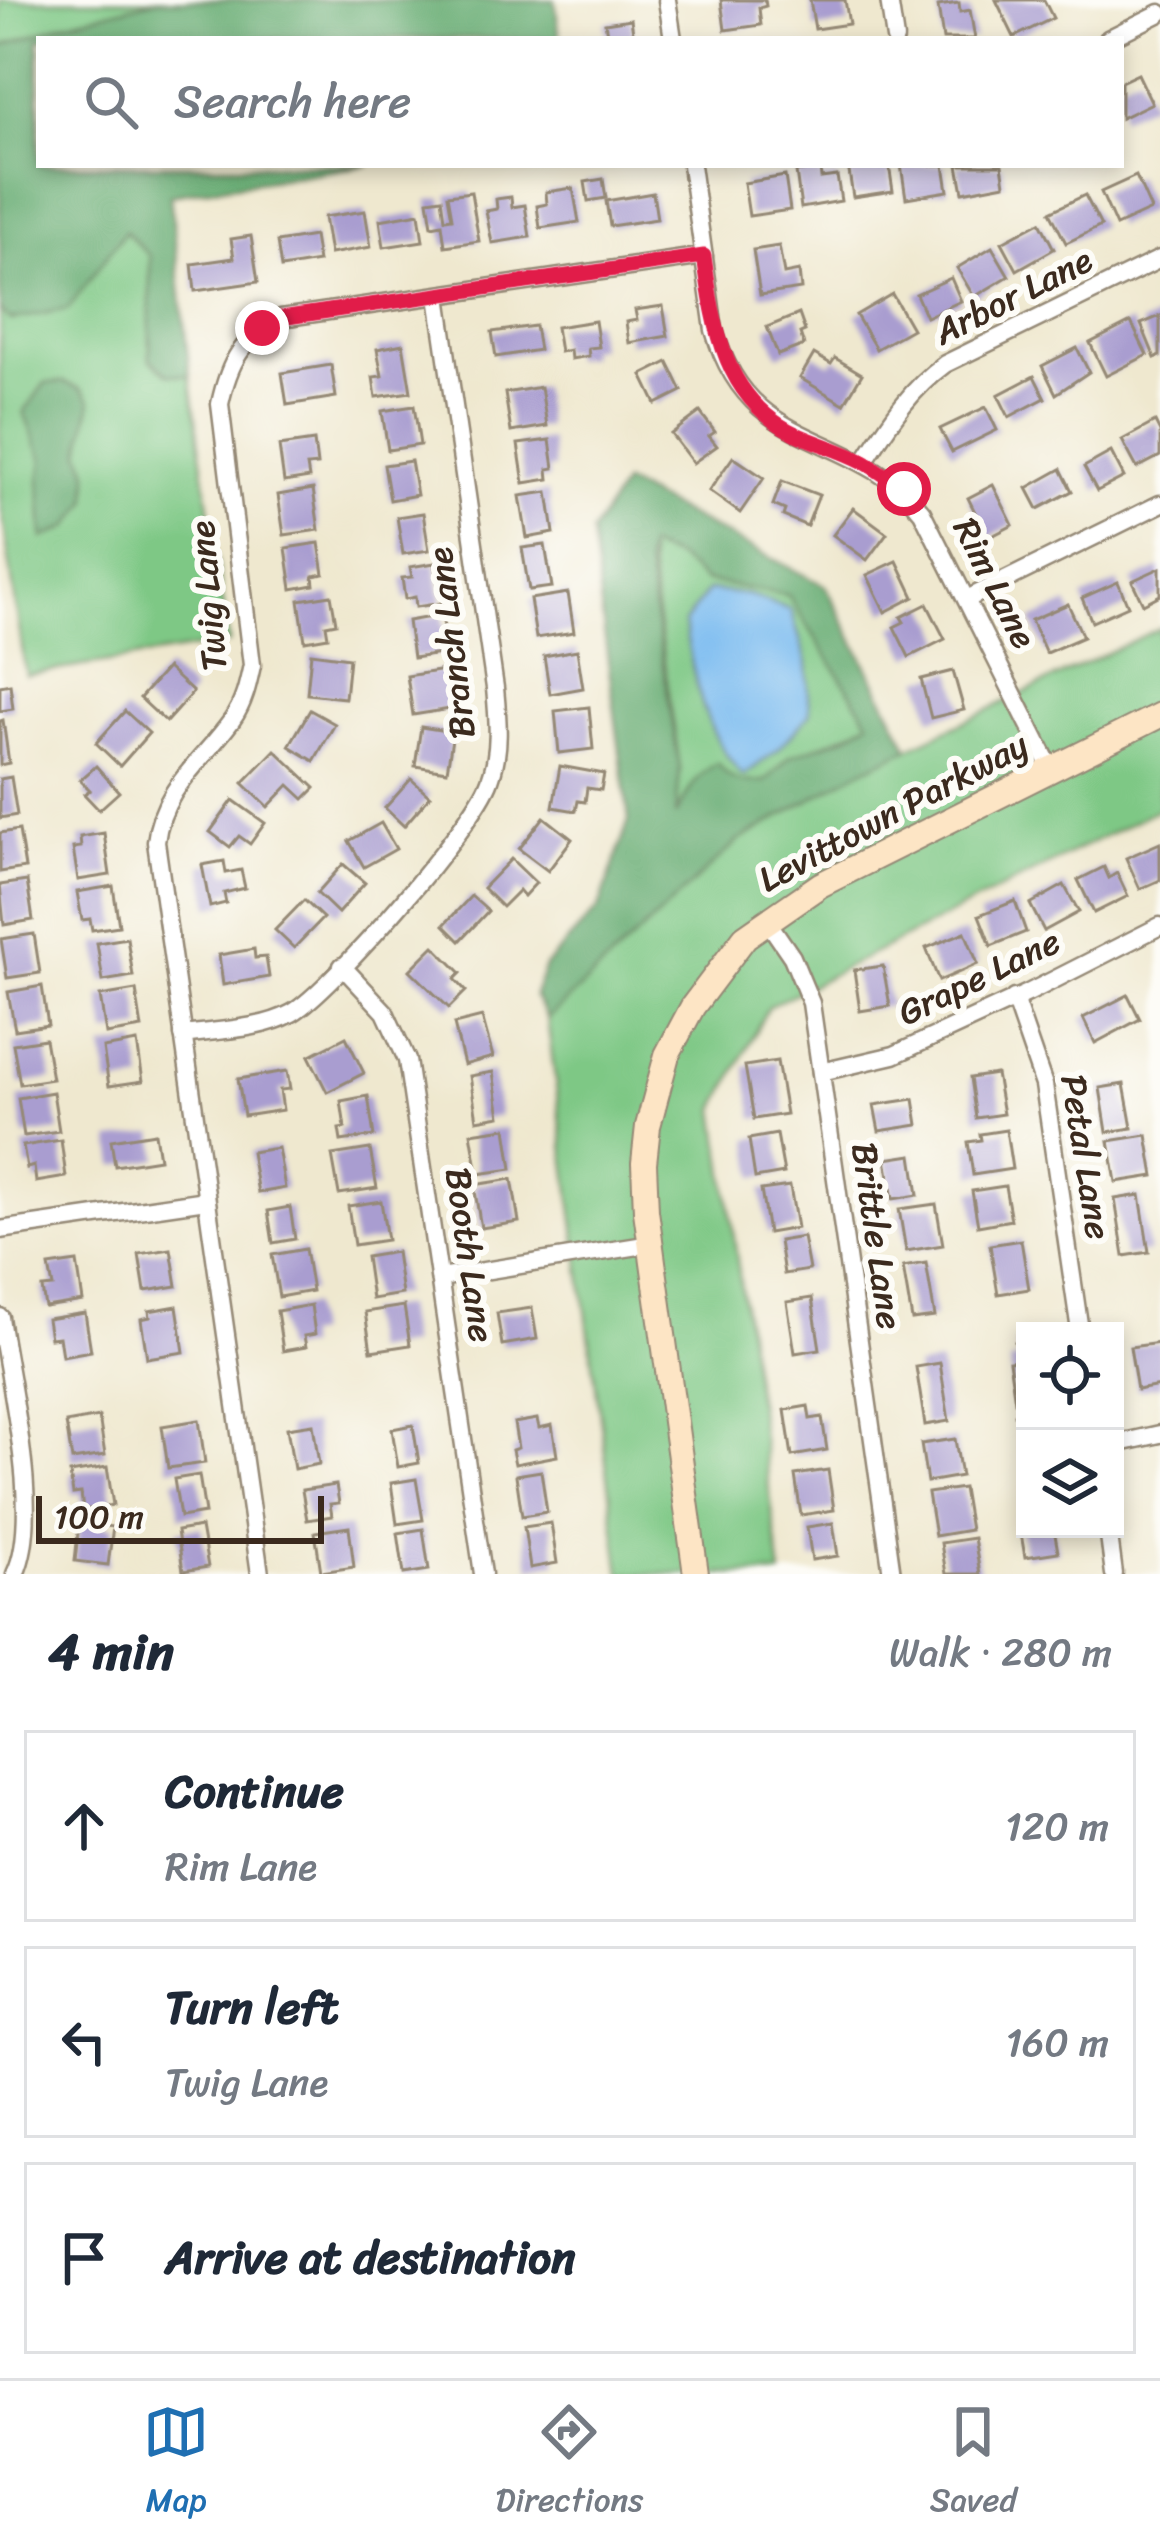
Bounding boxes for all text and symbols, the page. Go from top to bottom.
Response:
search box [36,36,1124,168]
text: Search here [174,62,411,142]
icon: search [78,69,144,135]
street label: Arbor Lane [921,229,1104,364]
route end [235,301,289,355]
route start [877,462,931,516]
street label: Rim Lane [935,506,1055,660]
street label: Twig Lane [170,518,246,674]
street label: Branch Lane [408,544,494,742]
street label: Levittown Parkway [746,714,1040,910]
street label: Grape Lane [886,910,1072,1044]
street label: Petal Lane [1041,1070,1131,1244]
street label: Brittle Lane [832,1138,922,1334]
street label: Booth Lane [426,1163,514,1347]
map controls [1016,1322,1124,1538]
button: locate [1016,1322,1124,1430]
button: layers [1016,1430,1124,1538]
text: 100 m [54,1488,144,1546]
scale bar [36,1490,324,1543]
text: 4 min [48,1607,174,1697]
text: Walk · 280 m [889,1618,1112,1687]
text: Continue [165,1752,344,1832]
text: 120 m [1005,1792,1109,1861]
icon: ahead [51,1793,117,1859]
text: Rim Lane [165,1832,317,1901]
text: Turn left [165,1968,338,2048]
text: 160 m [1005,2008,1109,2077]
icon: left [51,2009,117,2075]
text: Twig Lane [165,2048,328,2117]
text: Arrive at destination [165,2218,575,2298]
icon: arrive [51,2225,117,2291]
tab: Map [143,2399,209,2529]
tab: Directions [496,2399,643,2529]
tab: Saved [930,2399,1017,2529]

